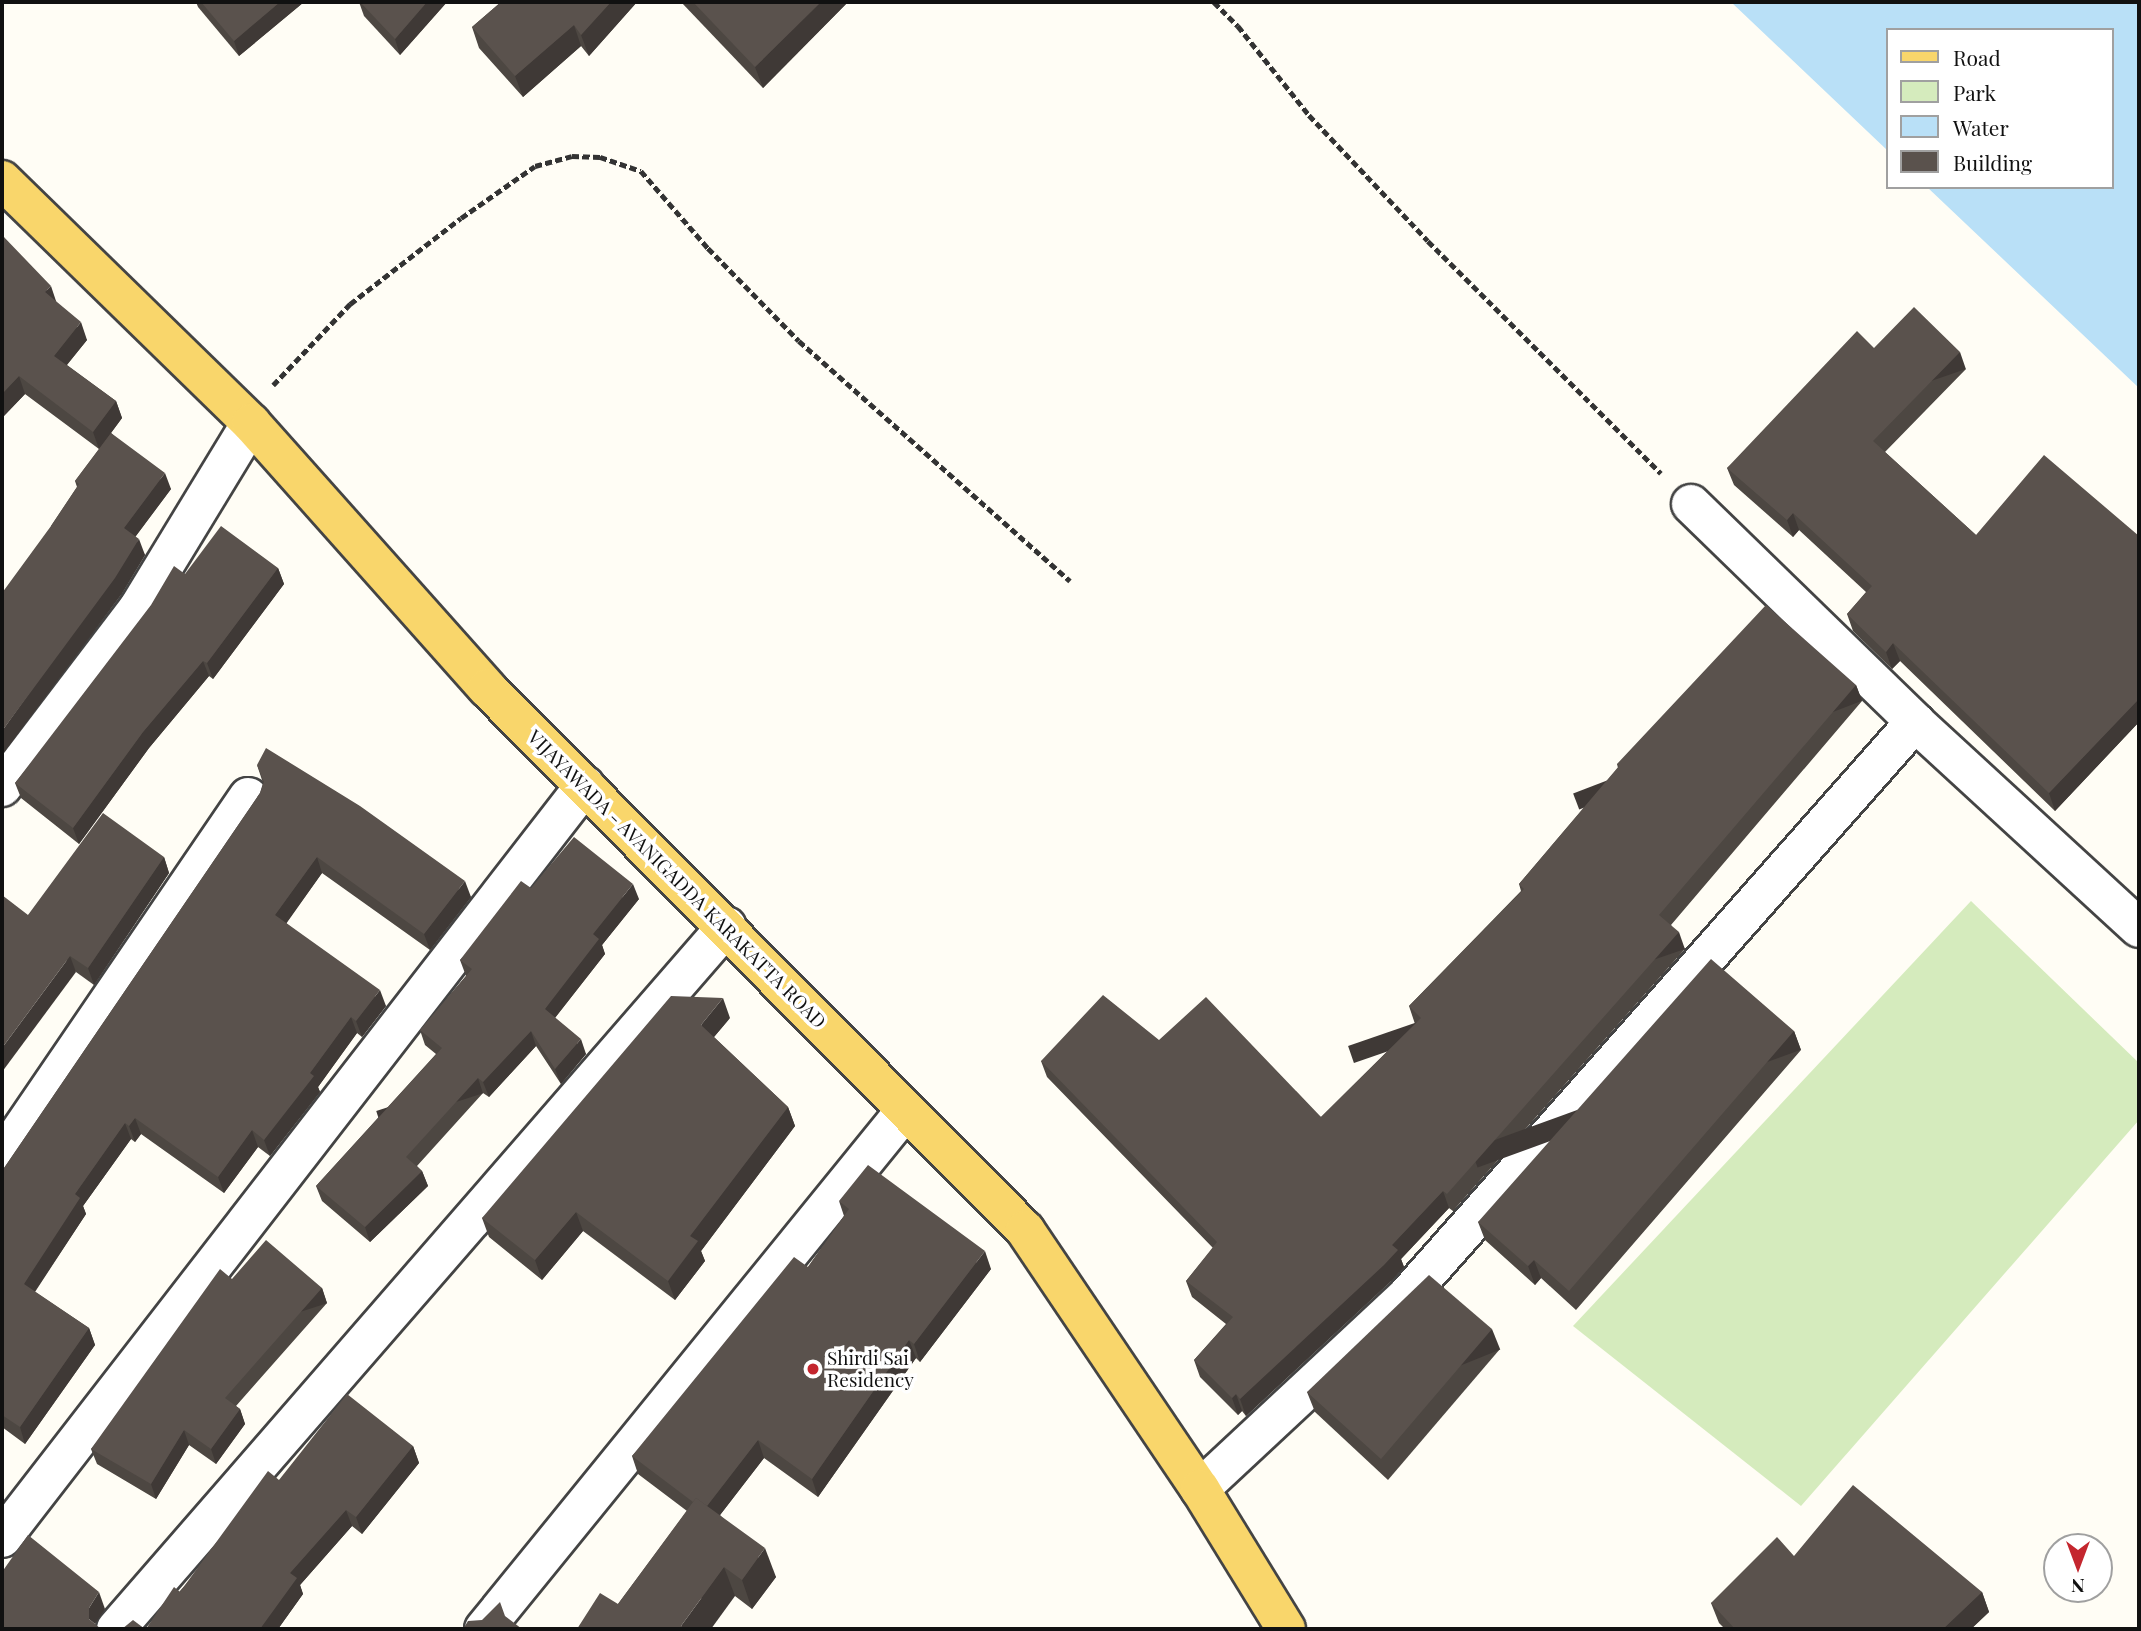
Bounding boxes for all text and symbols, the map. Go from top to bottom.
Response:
legend [1885,28,2113,189]
text: Road [1953,43,2001,71]
text: Park [1953,78,1996,106]
text: Water [1953,113,2009,141]
text: Building [1953,148,2032,176]
street label: VIJAYAWADA - AVANIGADDA KARAKATTA ROAD [523,725,831,1033]
place label: Shirdi Sai Residency [827,1347,914,1391]
marker: Shirdi Sai Residency [805,1361,821,1377]
north arrow [2043,1533,2113,1603]
text: N [2071,1574,2085,1600]

